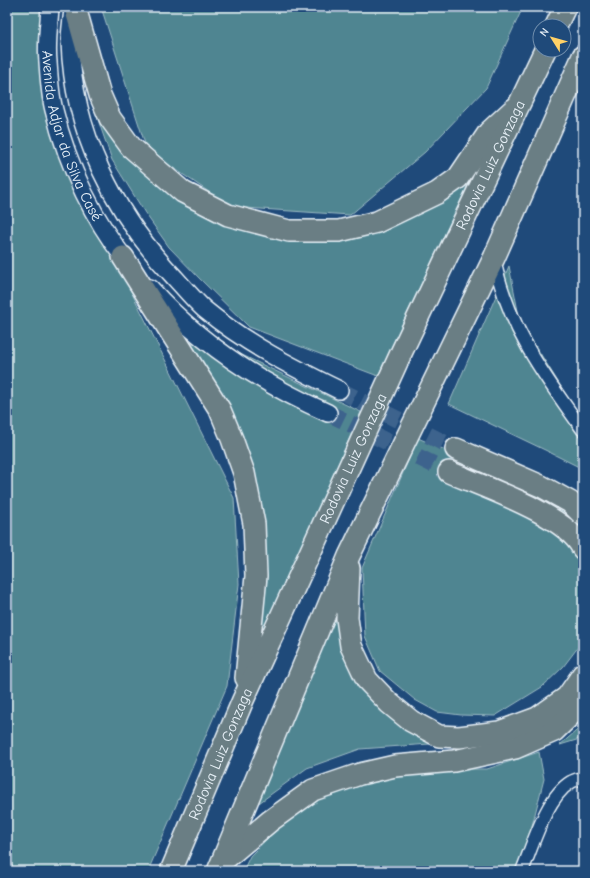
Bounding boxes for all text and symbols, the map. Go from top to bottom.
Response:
north arrow [532,18,572,58]
text: N [537,26,552,39]
street label: Avenida Adjar da Silva Casé [38,50,106,225]
street label: Rodovia Luiz Gonzaga [452,97,529,233]
street label: Rodovia Luiz Gonzaga [316,390,391,527]
street label: Rodovia Luiz Gonzaga [185,685,256,823]

